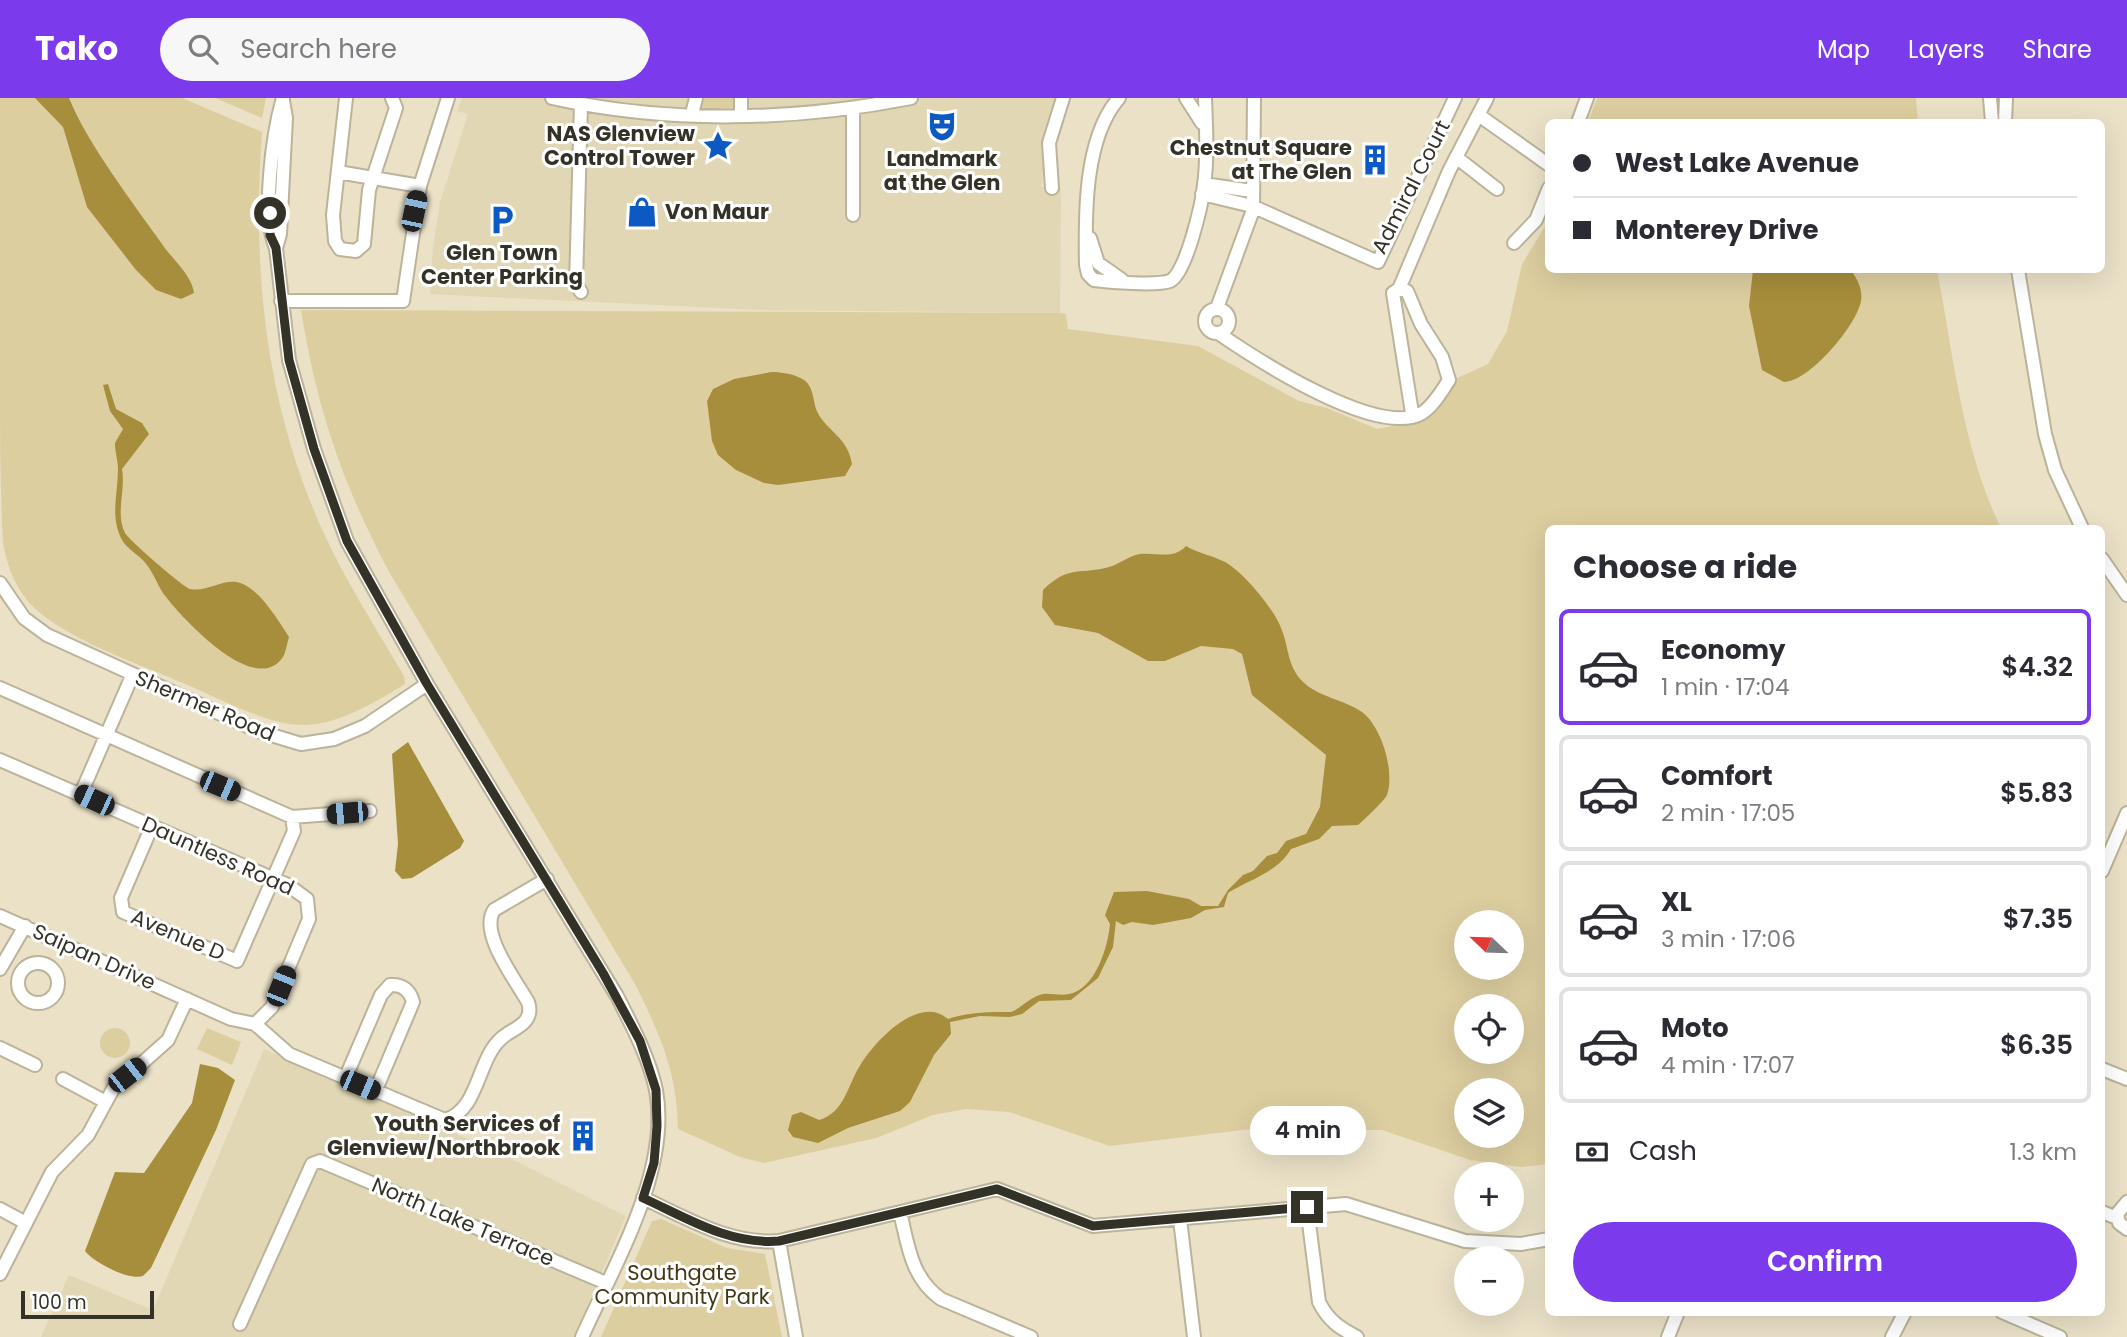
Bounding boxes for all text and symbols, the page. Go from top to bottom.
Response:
search box [160,18,650,81]
text: Tako [35,25,118,72]
icon: search [184,30,222,68]
text: Search here [240,31,397,67]
text: Map [1817,33,1870,66]
text: Layers [1908,33,1984,66]
text: Share [2022,33,2092,66]
theatre icon: Landmark at the Glen [925,109,959,143]
street label: Admiral Court [1364,115,1457,259]
place label: NAS Glenview Control Tower [544,119,696,172]
place icon: NAS Glenview Control Tower [701,129,735,163]
place label: Chestnut Square at The Glen [1170,133,1352,186]
building icon: Chestnut Square at The Glen [1358,143,1392,177]
place label: Landmark at the Glen [884,144,1000,197]
text: West Lake Avenue [1615,145,1859,181]
car [400,188,429,234]
shop icon: Von Maur [625,195,659,229]
route start [254,197,286,229]
place label: Von Maur [665,197,769,226]
parking icon: Glen Town Center Parking [485,203,519,237]
text: Monterey Drive [1615,212,1819,248]
place label: Glen Town Center Parking [421,238,583,291]
text: Choose a ride [1573,544,1797,589]
text: Economy [1661,632,1785,668]
icon: car [1577,636,1640,699]
text: $4.32 [2002,649,2073,685]
street label: Shermer Road [131,663,280,748]
text: 1 min · 17:04 [1661,671,1789,703]
text: Comfort [1661,758,1773,794]
icon: car [1577,762,1640,825]
car [197,768,244,804]
text: $5.83 [2000,775,2073,811]
car [71,782,118,818]
text: 2 min · 17:05 [1661,797,1795,829]
car [326,801,369,825]
street label: Dauntless Road [137,809,299,902]
text: XL [1661,884,1692,920]
icon: car [1577,888,1640,951]
text: $7.35 [2003,901,2073,937]
street label: Avenue D [127,902,230,967]
north arrow [1454,910,1524,980]
map controls [1454,910,1524,1316]
street label: Saipan Drive [28,916,160,997]
text: 3 min · 17:06 [1661,923,1796,955]
car [264,963,299,1009]
button: locate [1454,994,1524,1064]
text: Moto [1661,1010,1729,1046]
icon: car [1577,1014,1640,1077]
text: $6.35 [2000,1027,2073,1063]
text: 4 min · 17:07 [1661,1049,1795,1081]
car [104,1054,151,1096]
car [337,1067,384,1103]
button: layers [1454,1078,1524,1148]
callout: 4 min [1249,1105,1365,1154]
place label: Youth Services of Glenview/Northbrook [327,1109,560,1162]
text: 4 min [1275,1114,1341,1146]
building icon: Youth Services of Glenview/Northbrook [566,1119,600,1153]
icon: cash [1573,1133,1611,1171]
text: Cash [1629,1133,1697,1169]
text: 1.3 km [2010,1136,2077,1168]
button: + [1454,1162,1524,1232]
street label: North Lake Terrace [368,1170,559,1273]
route end [1291,1191,1323,1223]
button: Confirm [1573,1222,2077,1302]
button: − [1454,1246,1524,1316]
park label: Southgate Community Park [594,1258,770,1311]
scale bar [21,1288,154,1320]
text: 100 m [32,1289,87,1316]

